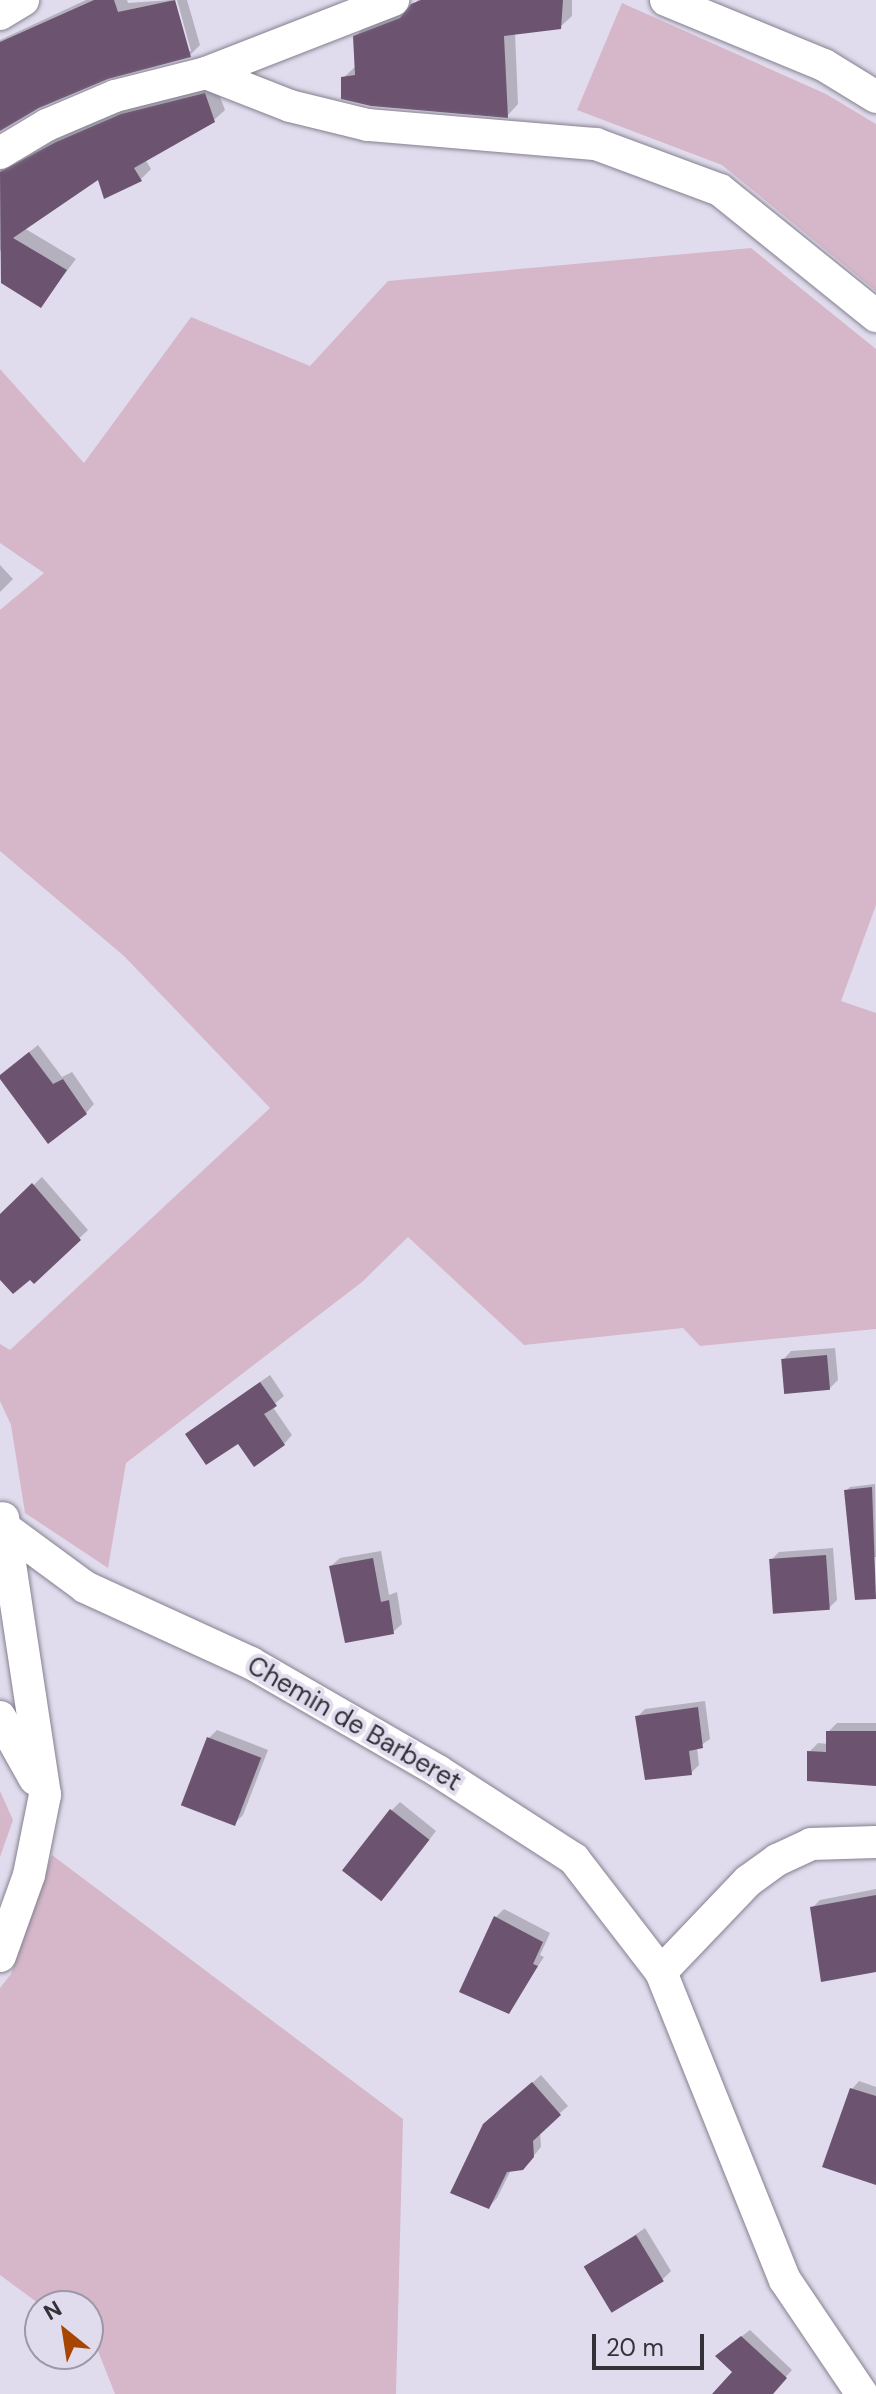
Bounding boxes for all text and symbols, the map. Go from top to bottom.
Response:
street label: Chemin de Barberet [242,1650,466,1798]
north arrow [24,2290,104,2370]
text: N [39,2294,67,2327]
scale bar [596,2318,708,2368]
text: 20 m [606,2332,664,2363]

